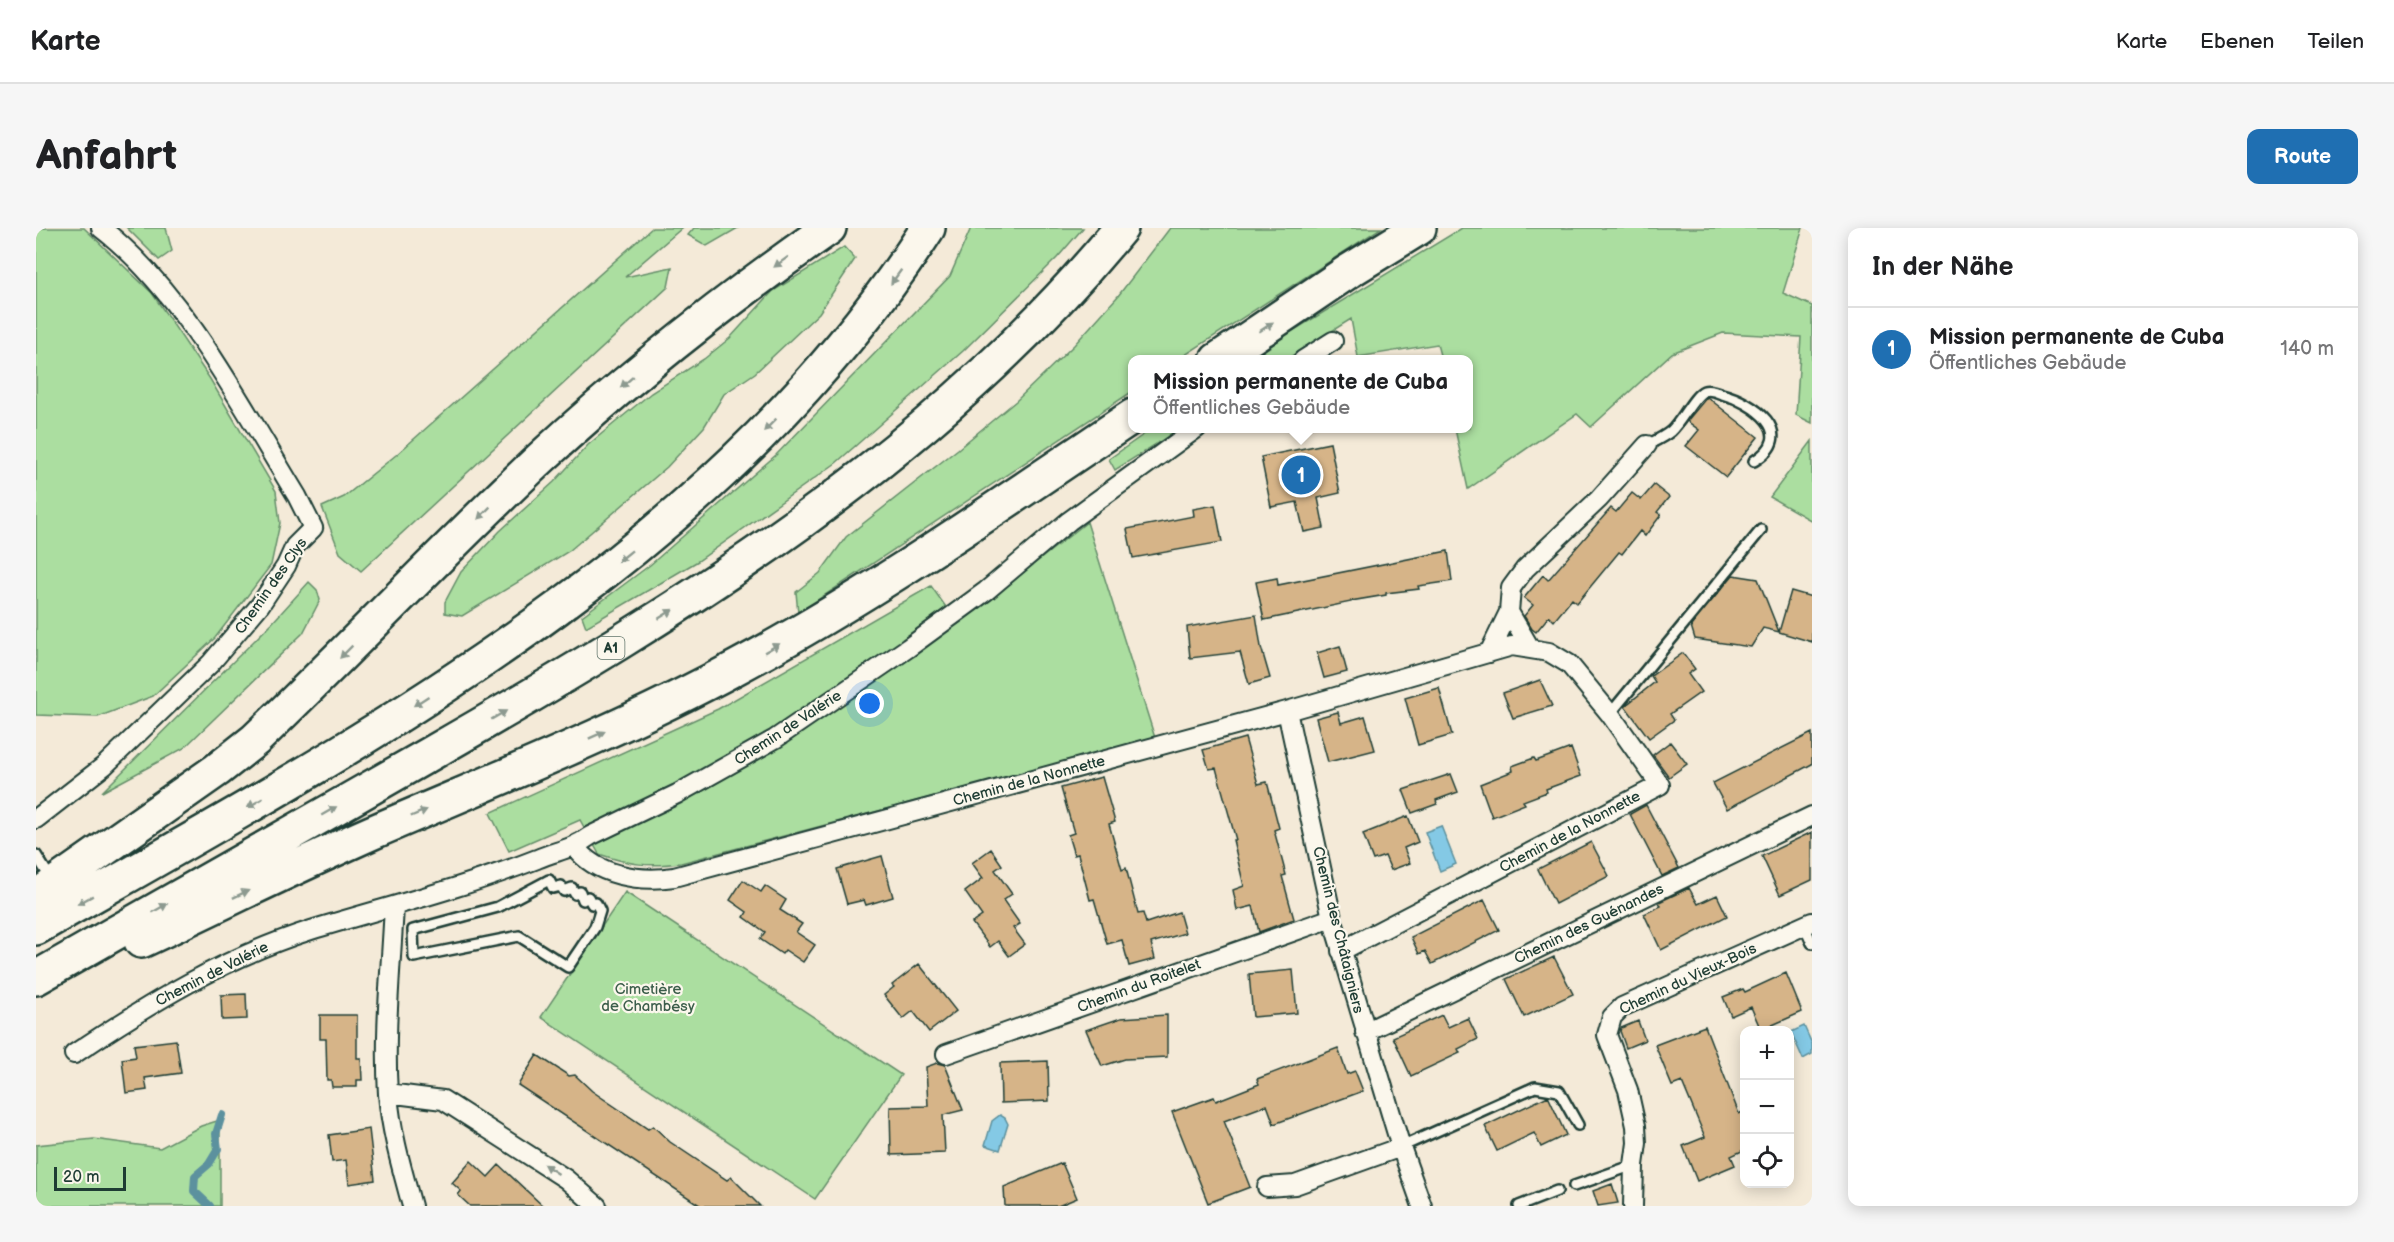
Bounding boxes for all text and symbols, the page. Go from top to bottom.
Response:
text: Karte [30,25,101,58]
text: Karte [2116,29,2167,54]
text: Ebenen [2200,29,2274,54]
text: Teilen [2307,29,2364,54]
button: Route [2247,129,2358,184]
text: Anfahrt [36,131,177,182]
text: In der Nähe [1872,252,2014,283]
one-way arrow [774,256,790,268]
one-way arrow [890,268,902,284]
one-way arrow [1257,321,1273,333]
text: Mission permanente de Cuba [1929,324,2224,351]
text: 1 [1887,337,1896,361]
text: 140 m [2280,337,2334,361]
text: Öffentliches Gebäude [1929,351,2126,375]
popup [1128,355,1473,433]
text: Mission permanente de Cuba [1153,369,1448,396]
one-way arrow [620,375,635,389]
text: Öffentliches Gebäude [1153,396,1350,420]
one-way arrow [764,418,778,432]
pin: 1 [1282,452,1320,498]
one-way arrow [477,506,491,520]
street label: Chemin des Clys [231,534,312,638]
one-way arrow [618,549,633,561]
one-way arrow [658,608,674,619]
road number: A1 [598,637,624,659]
one-way arrow [763,643,780,653]
one-way arrow [339,644,353,658]
street label: Chemin de Valérie [731,686,845,770]
your location [855,689,884,718]
one-way arrow [413,696,429,707]
one-way arrow [491,709,507,720]
one-way arrow [589,731,606,740]
street label: Chemin de la Nonnette [951,751,1107,810]
street label: Chemin de la Nonnette [1496,787,1644,877]
one-way arrow [246,798,263,808]
one-way arrow [321,807,338,817]
one-way arrow [410,809,427,818]
street label: Chemin des Châtaigniers [1308,845,1368,1016]
street label: Chemin des Guénandes [1511,879,1667,969]
one-way arrow [233,889,251,899]
one-way arrow [77,894,94,904]
one-way arrow [152,903,169,913]
street label: Chemin de Valérie [152,937,272,1011]
street label: Chemin du Vieux-Bois [1616,939,1760,1019]
street label: Chemin du Roitelet [1075,955,1204,1017]
park label: Cimetière de Chambésy [601,980,695,1016]
map controls [1740,1026,1794,1188]
button: + [1740,1026,1794,1080]
button: − [1740,1080,1794,1134]
button: locate [1740,1134,1794,1188]
scale bar [54,1164,126,1192]
one-way arrow [543,1164,559,1175]
text: 20 m [63,1168,99,1187]

